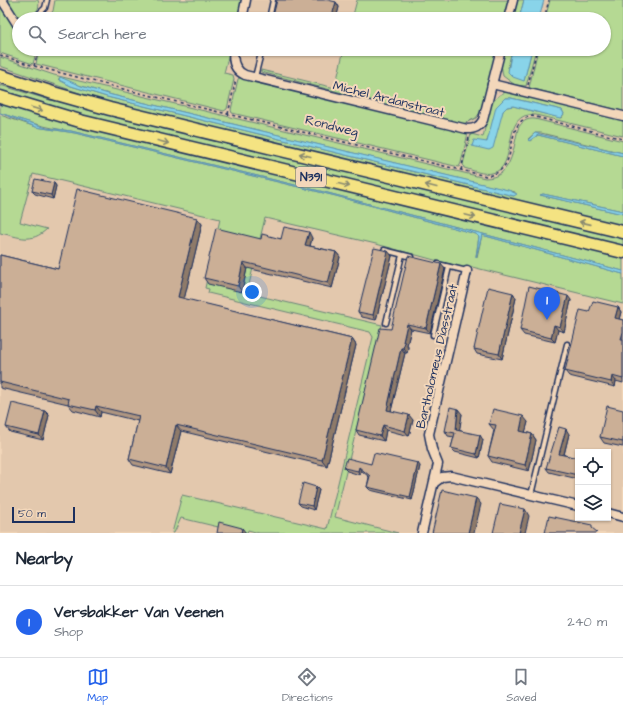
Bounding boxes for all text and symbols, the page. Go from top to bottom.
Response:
search box [12,12,611,56]
icon: search [26,23,48,45]
text: Search here [58,24,147,45]
street label: Michel Ardanstraat [331,76,447,122]
one-way arrow [30,106,43,113]
street label: Rondweg [303,111,360,142]
one-way arrow [156,138,169,146]
one-way arrow [299,151,312,159]
road number: N391 [296,167,326,187]
one-way arrow [425,181,438,189]
one-way arrow [337,182,350,190]
one-way arrow [463,212,476,220]
one-way arrow [579,218,592,226]
street label: Bartholomeus Diasstraat [412,281,463,430]
your location [242,282,262,302]
pin: 1 [534,287,560,320]
map controls [575,449,611,521]
button: locate [575,449,611,485]
button: layers [575,485,611,521]
scale bar [12,505,75,524]
text: 50 m [18,506,46,521]
text: Nearby [16,547,73,571]
text: Versbakker Van Veenen [54,602,224,623]
text: 1 [28,613,30,631]
text: 240 m [567,613,607,631]
text: Shop [54,623,83,641]
tab: Map [87,666,109,705]
tab: Directions [282,666,333,705]
tab: Saved [506,666,536,705]

